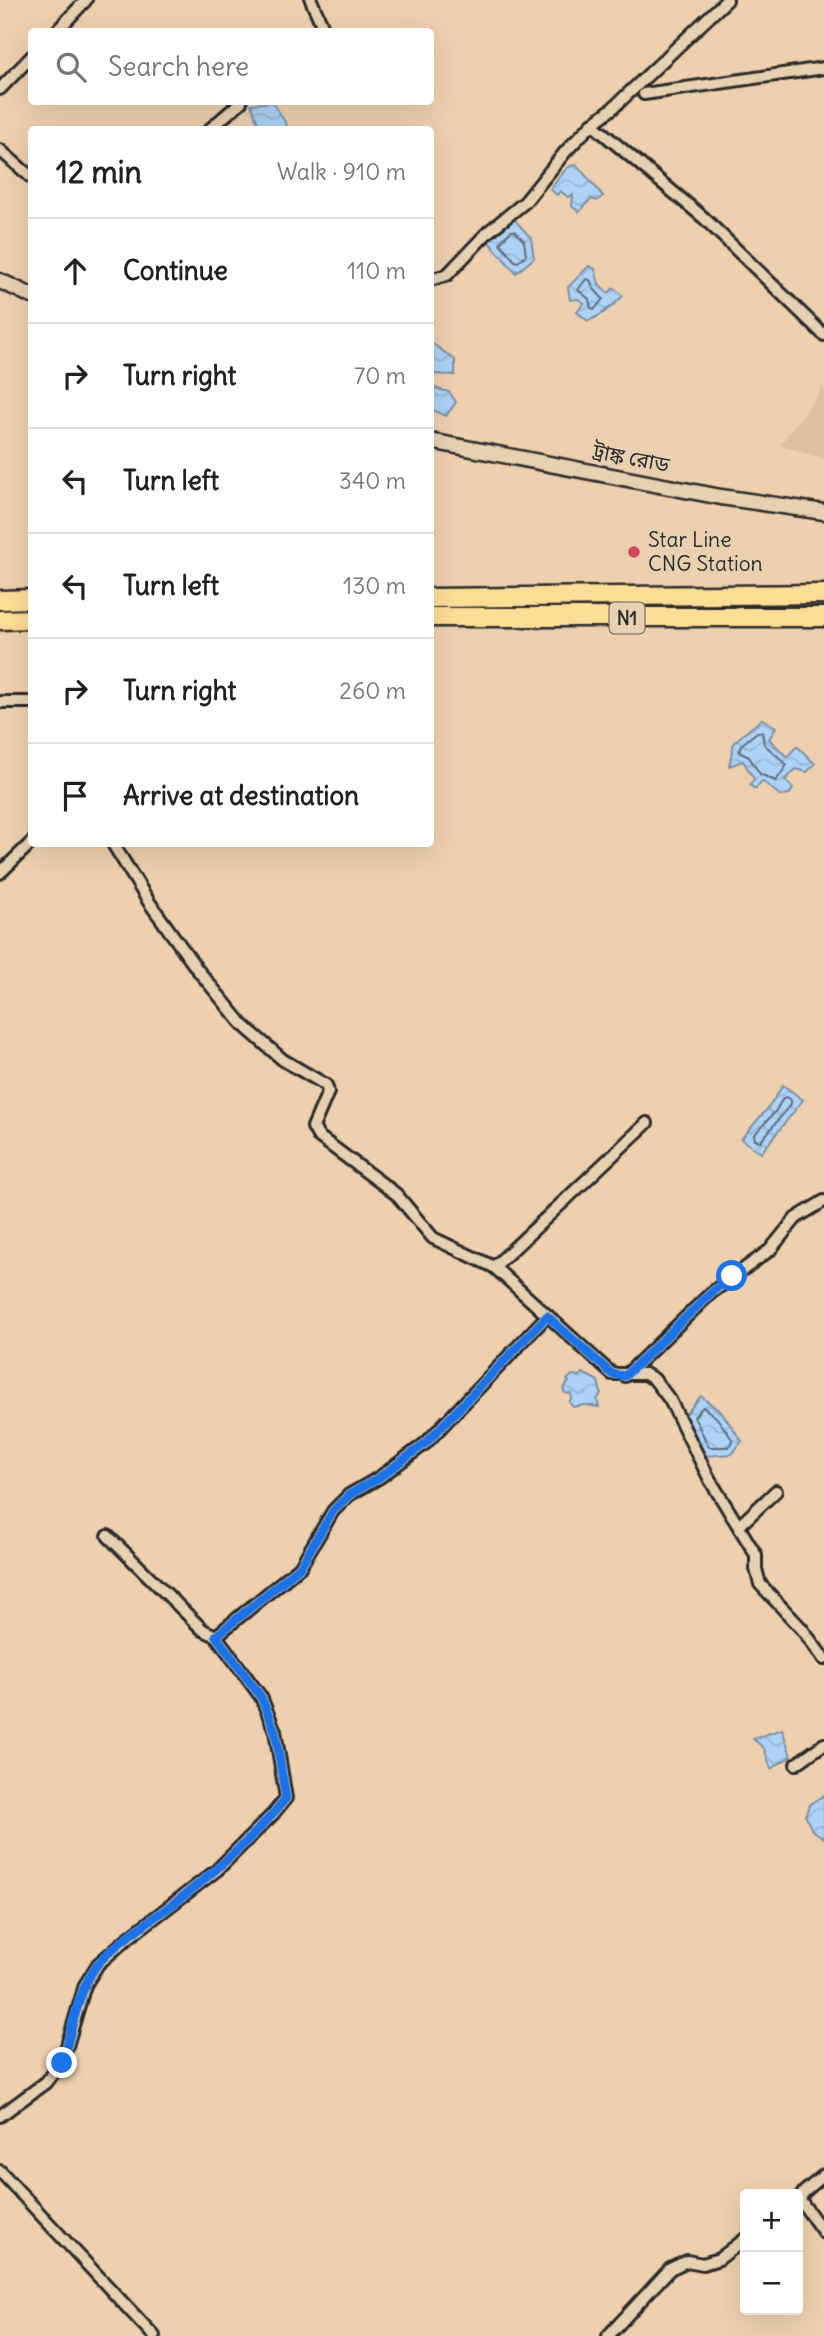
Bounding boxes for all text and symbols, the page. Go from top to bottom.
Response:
search box [28,28,434,105]
icon: search [52,48,90,86]
text: Search here [108,50,249,83]
text: 12 min [56,153,142,191]
text: Walk · 910 m [277,157,406,186]
icon: ahead [56,252,94,290]
text: Continue [123,254,228,287]
text: 110 m [347,256,406,285]
icon: right [56,357,94,395]
text: Turn right [123,359,236,392]
text: 70 m [354,361,406,390]
street label: ট্রাঙ্ক রোড [590,437,673,478]
icon: left [56,462,94,500]
text: Turn left [123,464,219,497]
text: 340 m [339,466,406,495]
place label: Star Line CNG Station [648,526,763,577]
marker: Star Line CNG Station [626,544,642,560]
icon: left [56,567,94,605]
text: Turn left [123,569,219,602]
text: 130 m [343,571,406,600]
road number: N1 [610,603,644,634]
icon: right [56,672,94,710]
text: Turn right [123,674,236,707]
text: 260 m [339,676,406,705]
icon: arrive [56,777,94,815]
text: Arrive at destination [123,779,359,812]
route start [716,1260,747,1291]
route end [46,2047,77,2078]
map controls [740,2189,803,2315]
button: + [740,2189,803,2252]
button: − [740,2252,803,2315]

